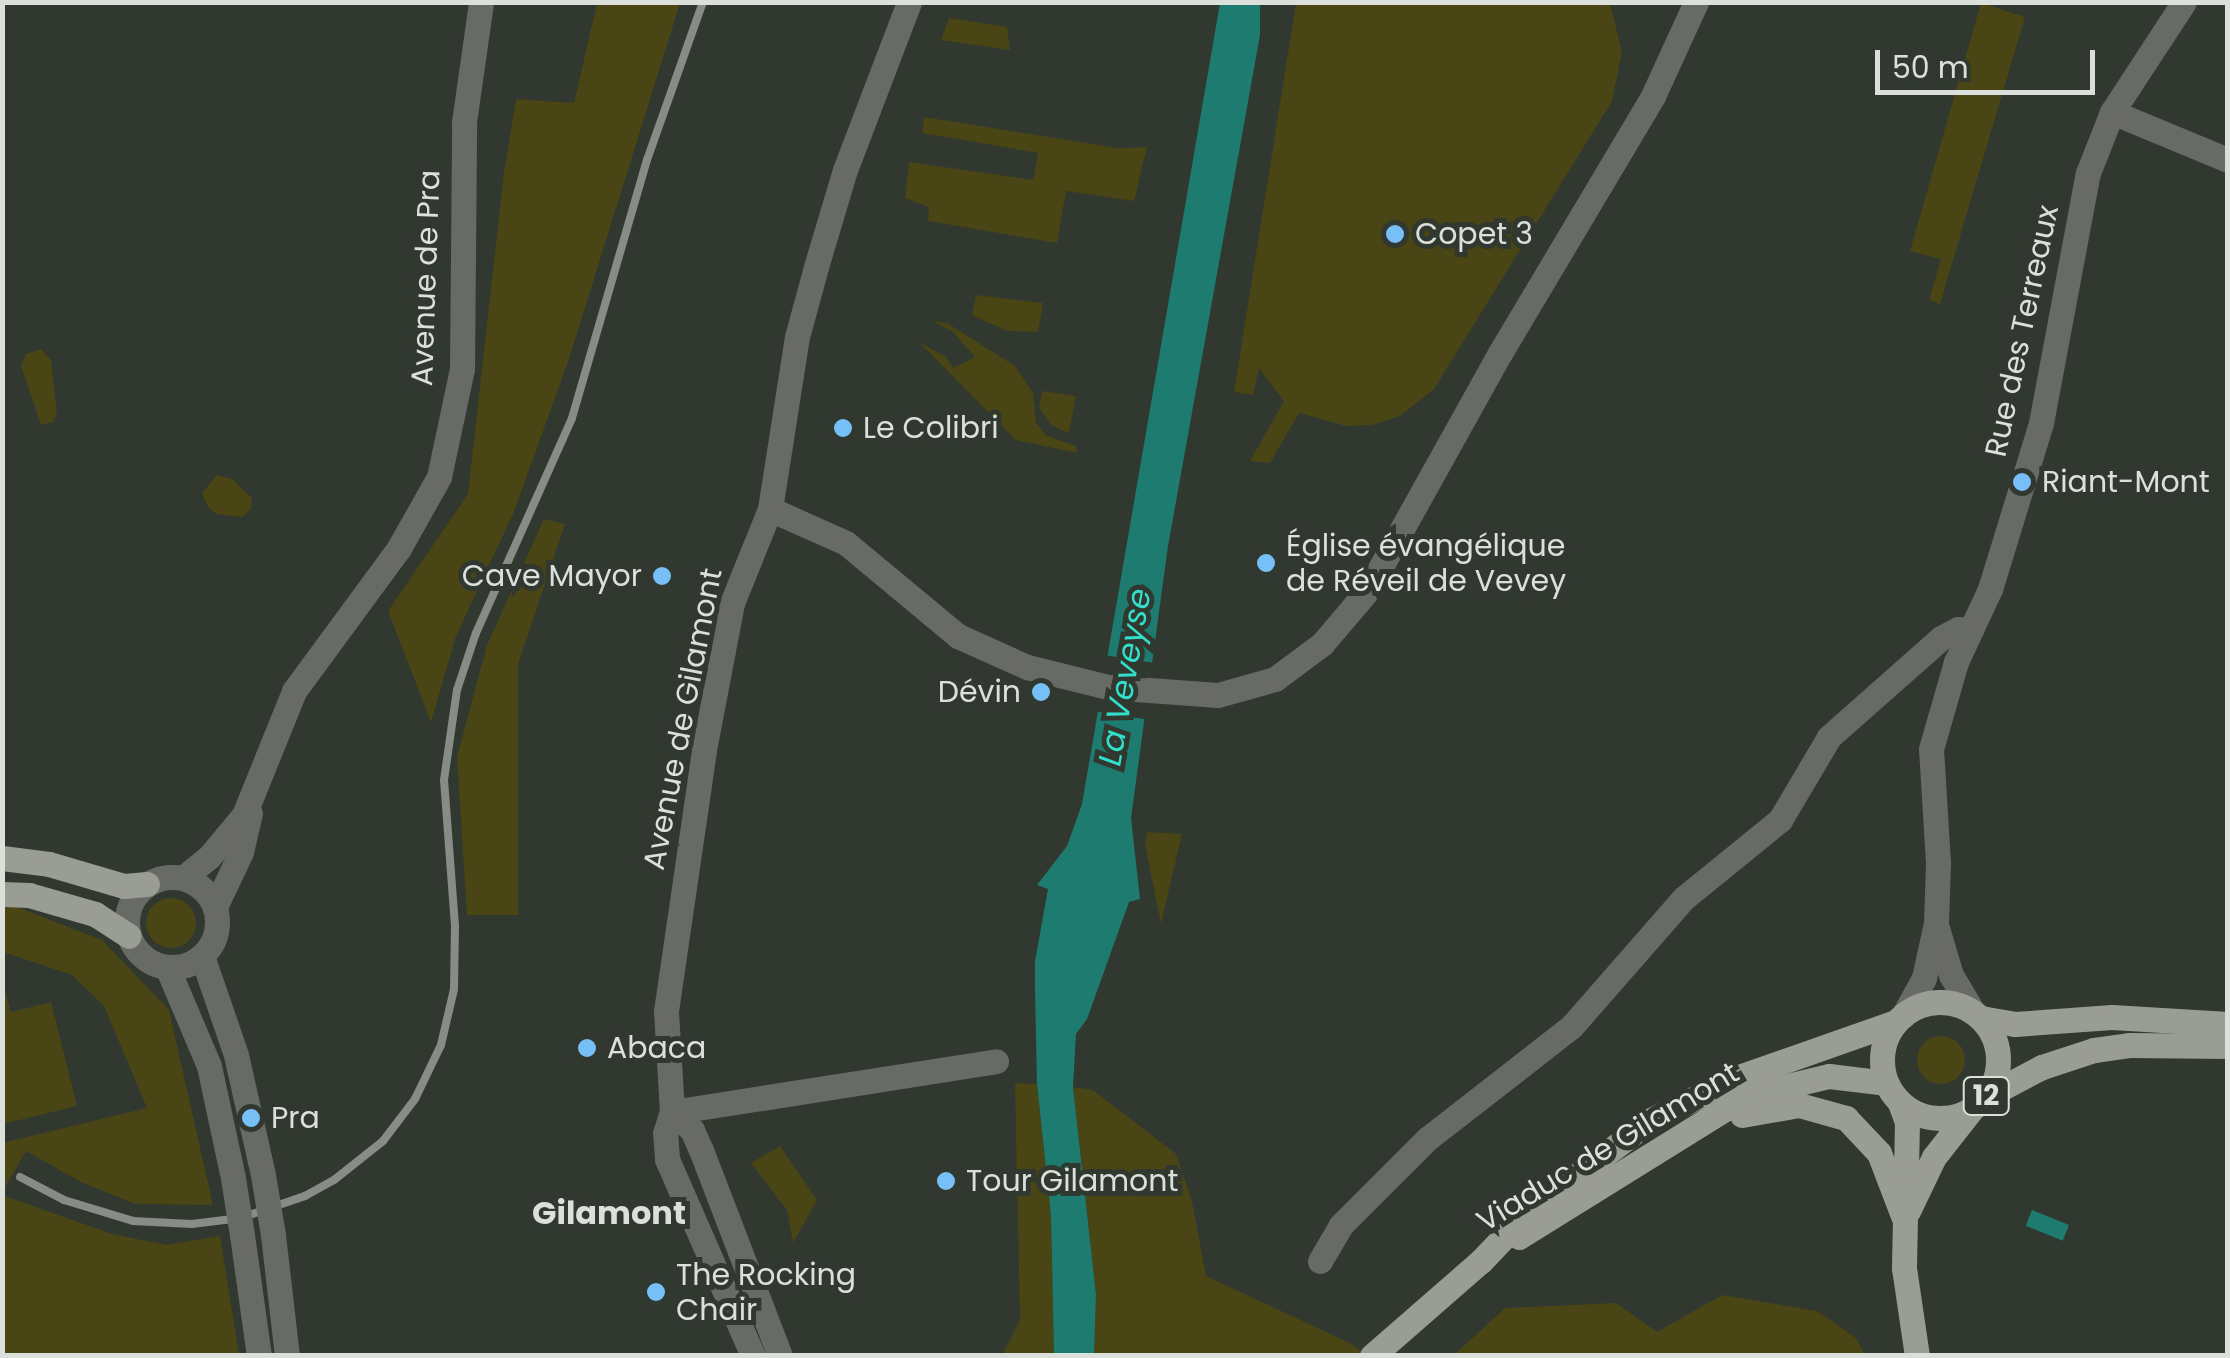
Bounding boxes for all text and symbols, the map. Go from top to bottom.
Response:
scale bar [1880,30,2100,92]
text: 50 m [1892,46,1969,89]
street label: Avenue de Pra [404,169,448,387]
street label: Rue des Terreaux [1978,202,2066,460]
place label: Copet 3 [1415,216,1533,252]
marker: Copet 3 [1384,223,1406,245]
place label: Le Colibri [863,410,999,446]
marker: Le Colibri [832,417,854,439]
place label: Riant-Mont [2042,464,2210,500]
marker: Riant-Mont [2011,471,2033,493]
place label: Église évangélique de Réveil de Vevey [1286,528,1566,598]
marker: Église évangélique de Réveil de Vevey [1255,552,1277,574]
place label: Cave Mayor [462,558,642,594]
street label: Avenue de Gilamont [636,565,730,873]
marker: Cave Mayor [651,565,673,587]
water label: La Veveyse [1091,586,1159,768]
place label: Dévin [938,674,1021,710]
marker: Dévin [1030,681,1052,703]
place label: Abaca [607,1030,706,1066]
marker: Abaca [576,1037,598,1059]
street label: Viaduc de Gilamont [1471,1055,1745,1239]
road number: 12 [1961,1073,2011,1119]
place label: Pra [271,1100,320,1136]
marker: Pra [240,1107,262,1129]
place label: Tour Gilamont [966,1163,1178,1199]
marker: Tour Gilamont [935,1170,957,1192]
district label: Gilamont [532,1194,686,1232]
place label: The Rocking Chair [676,1257,856,1328]
marker: The Rocking Chair [645,1281,667,1303]

